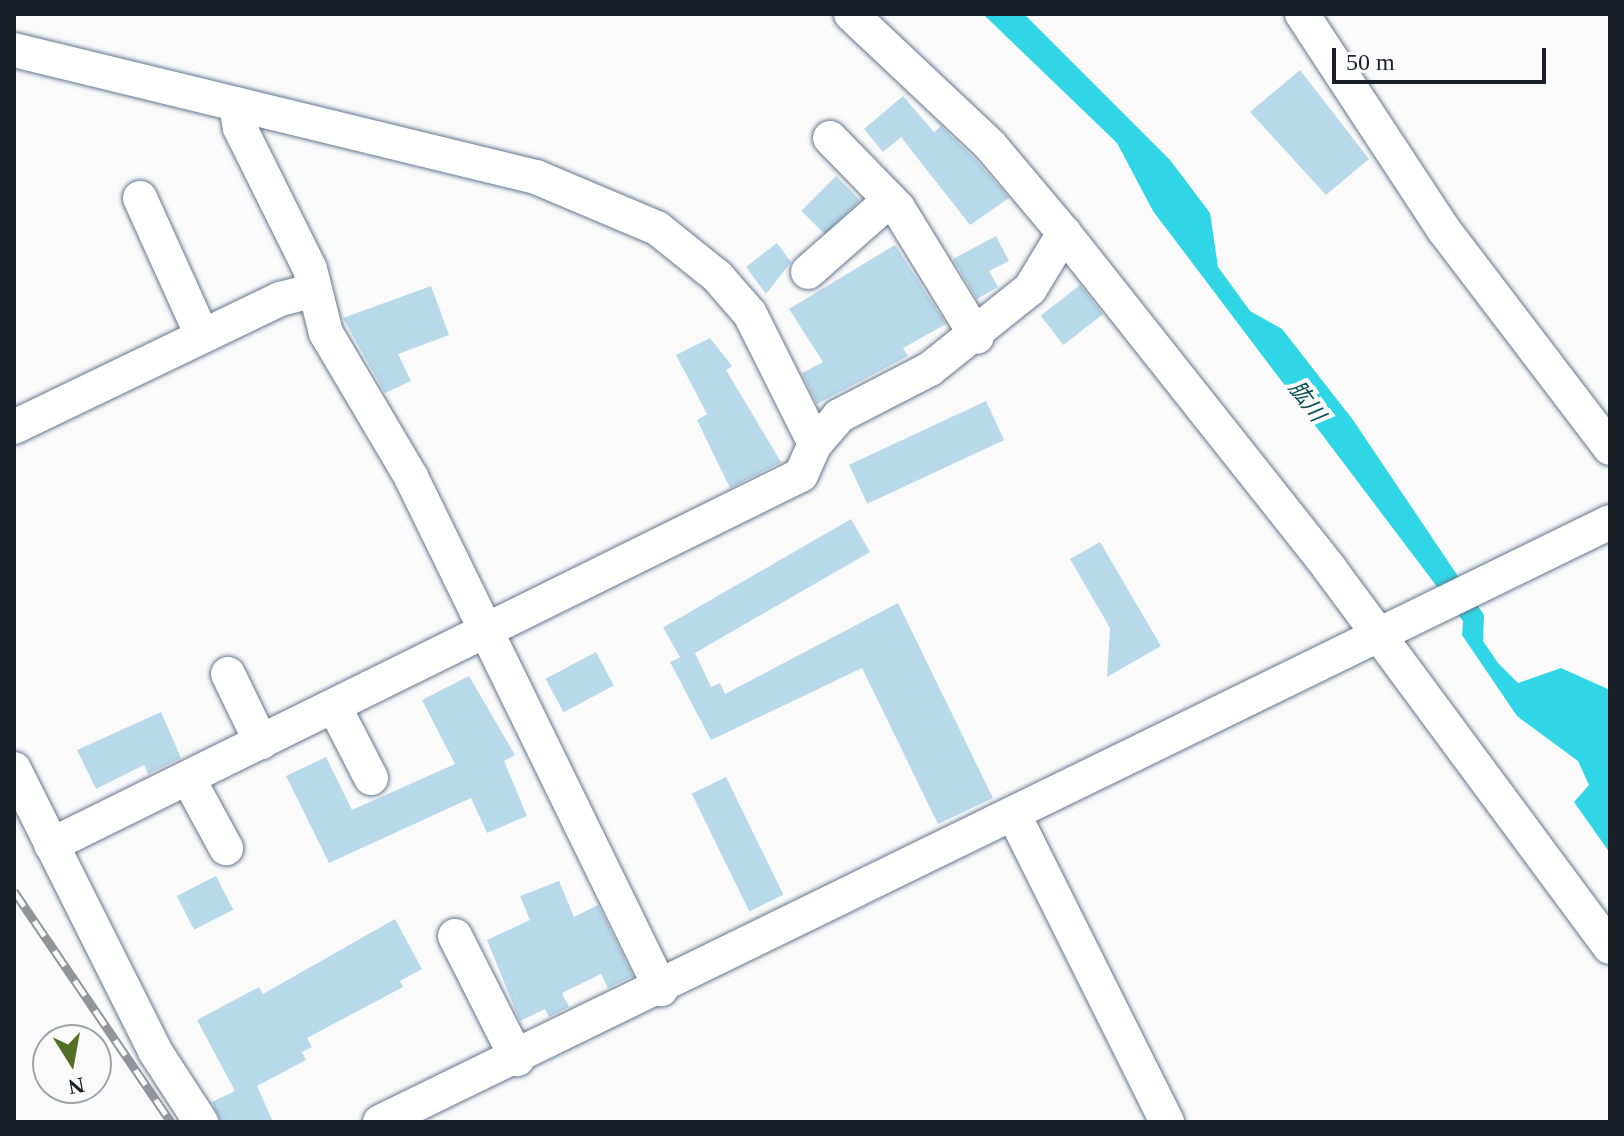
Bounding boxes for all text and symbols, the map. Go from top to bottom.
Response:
scale bar [1336,32,1550,82]
text: 50 m [1346,49,1395,75]
water label: 肱川 [1283,375,1331,427]
north arrow [32,1024,112,1104]
text: N [66,1072,86,1100]

